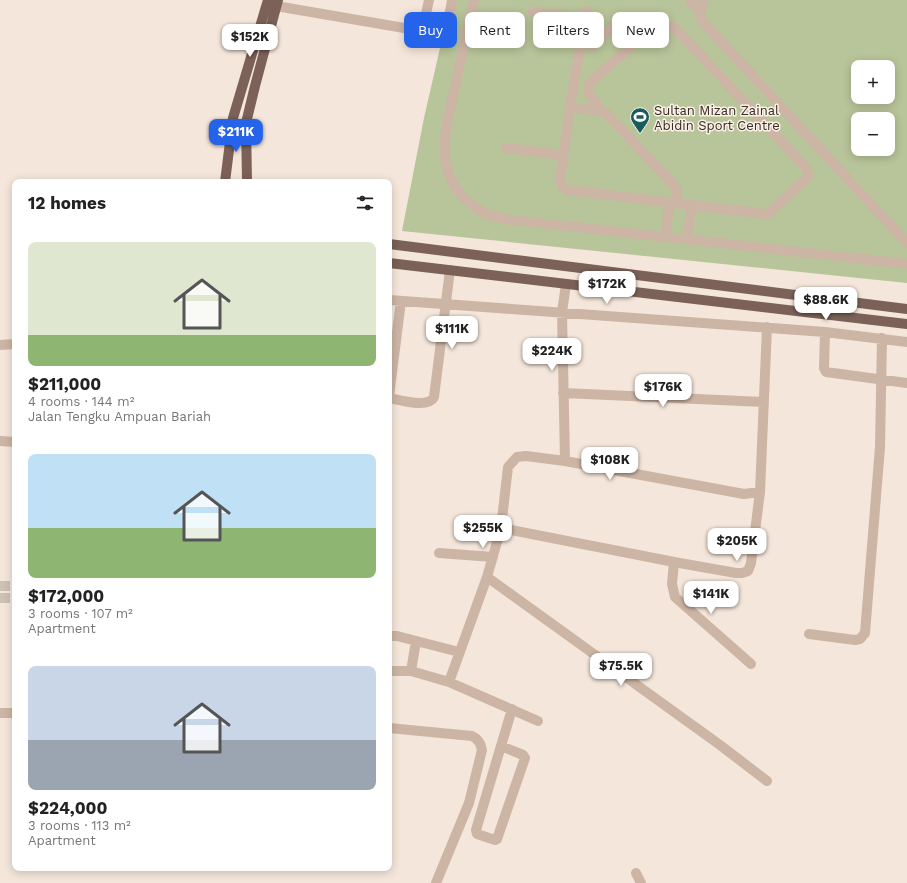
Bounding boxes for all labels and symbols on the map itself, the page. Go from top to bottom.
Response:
pin: $152K [222,24,278,58]
place label: Sultan Mizan Zainal Abidin Sport Centre [654,103,780,133]
sports icon: Sultan Mizan Zainal Abidin Sport Centre [629,106,651,134]
pin: $211K [208,119,264,153]
pin: $172K [579,271,635,305]
pin: $88.6K [793,287,859,321]
pin: $111K [424,316,480,350]
pin: $224K [524,338,580,372]
pin: $176K [635,374,691,408]
pin: $108K [582,447,638,481]
pin: $255K [455,515,511,549]
pin: $205K [709,528,765,562]
pin: $141K [683,581,739,615]
pin: $75.5K [588,653,654,687]

